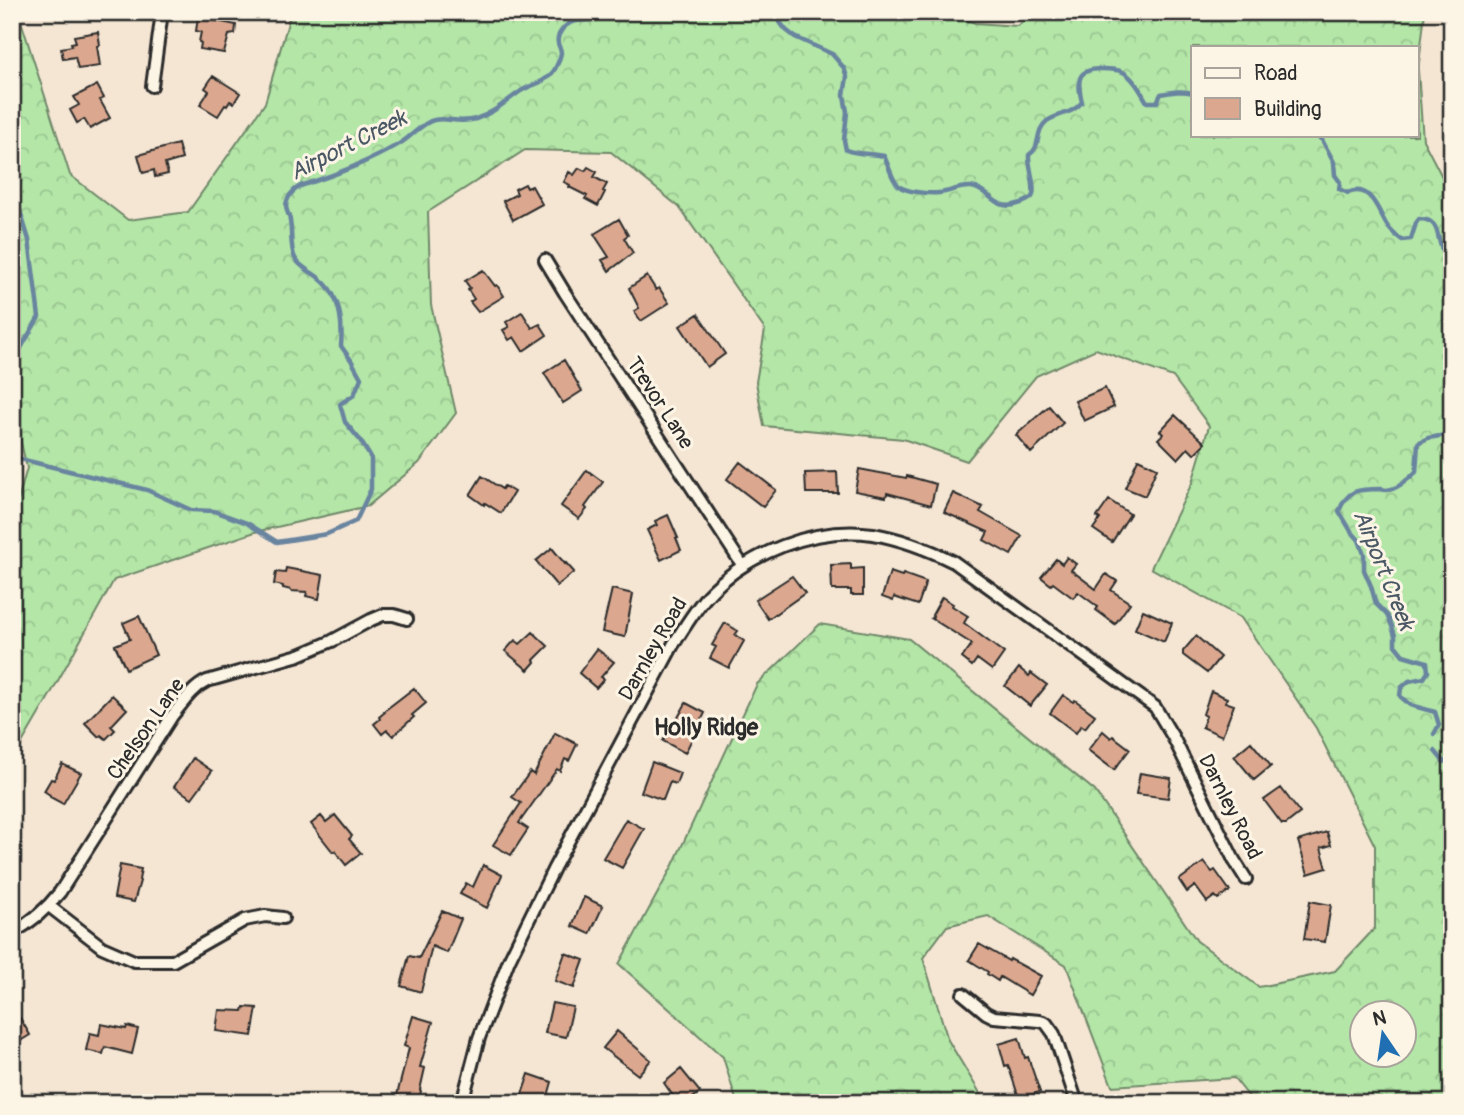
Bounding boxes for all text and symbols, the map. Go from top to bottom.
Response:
legend [1191,46,1418,136]
text: Road [1254,60,1298,87]
text: Building [1254,96,1321,123]
water label: Airport Creek [285,102,413,187]
street label: Trevor Lane [620,352,700,455]
water label: Airport Creek [1347,506,1422,637]
street label: Darnley Road [613,593,693,705]
street label: Chelson Lane [101,672,191,785]
district label: Holly Ridge [654,713,759,742]
street label: Darnley Road [1192,750,1268,864]
north arrow [1348,1000,1418,1070]
text: N [1370,1005,1389,1032]

